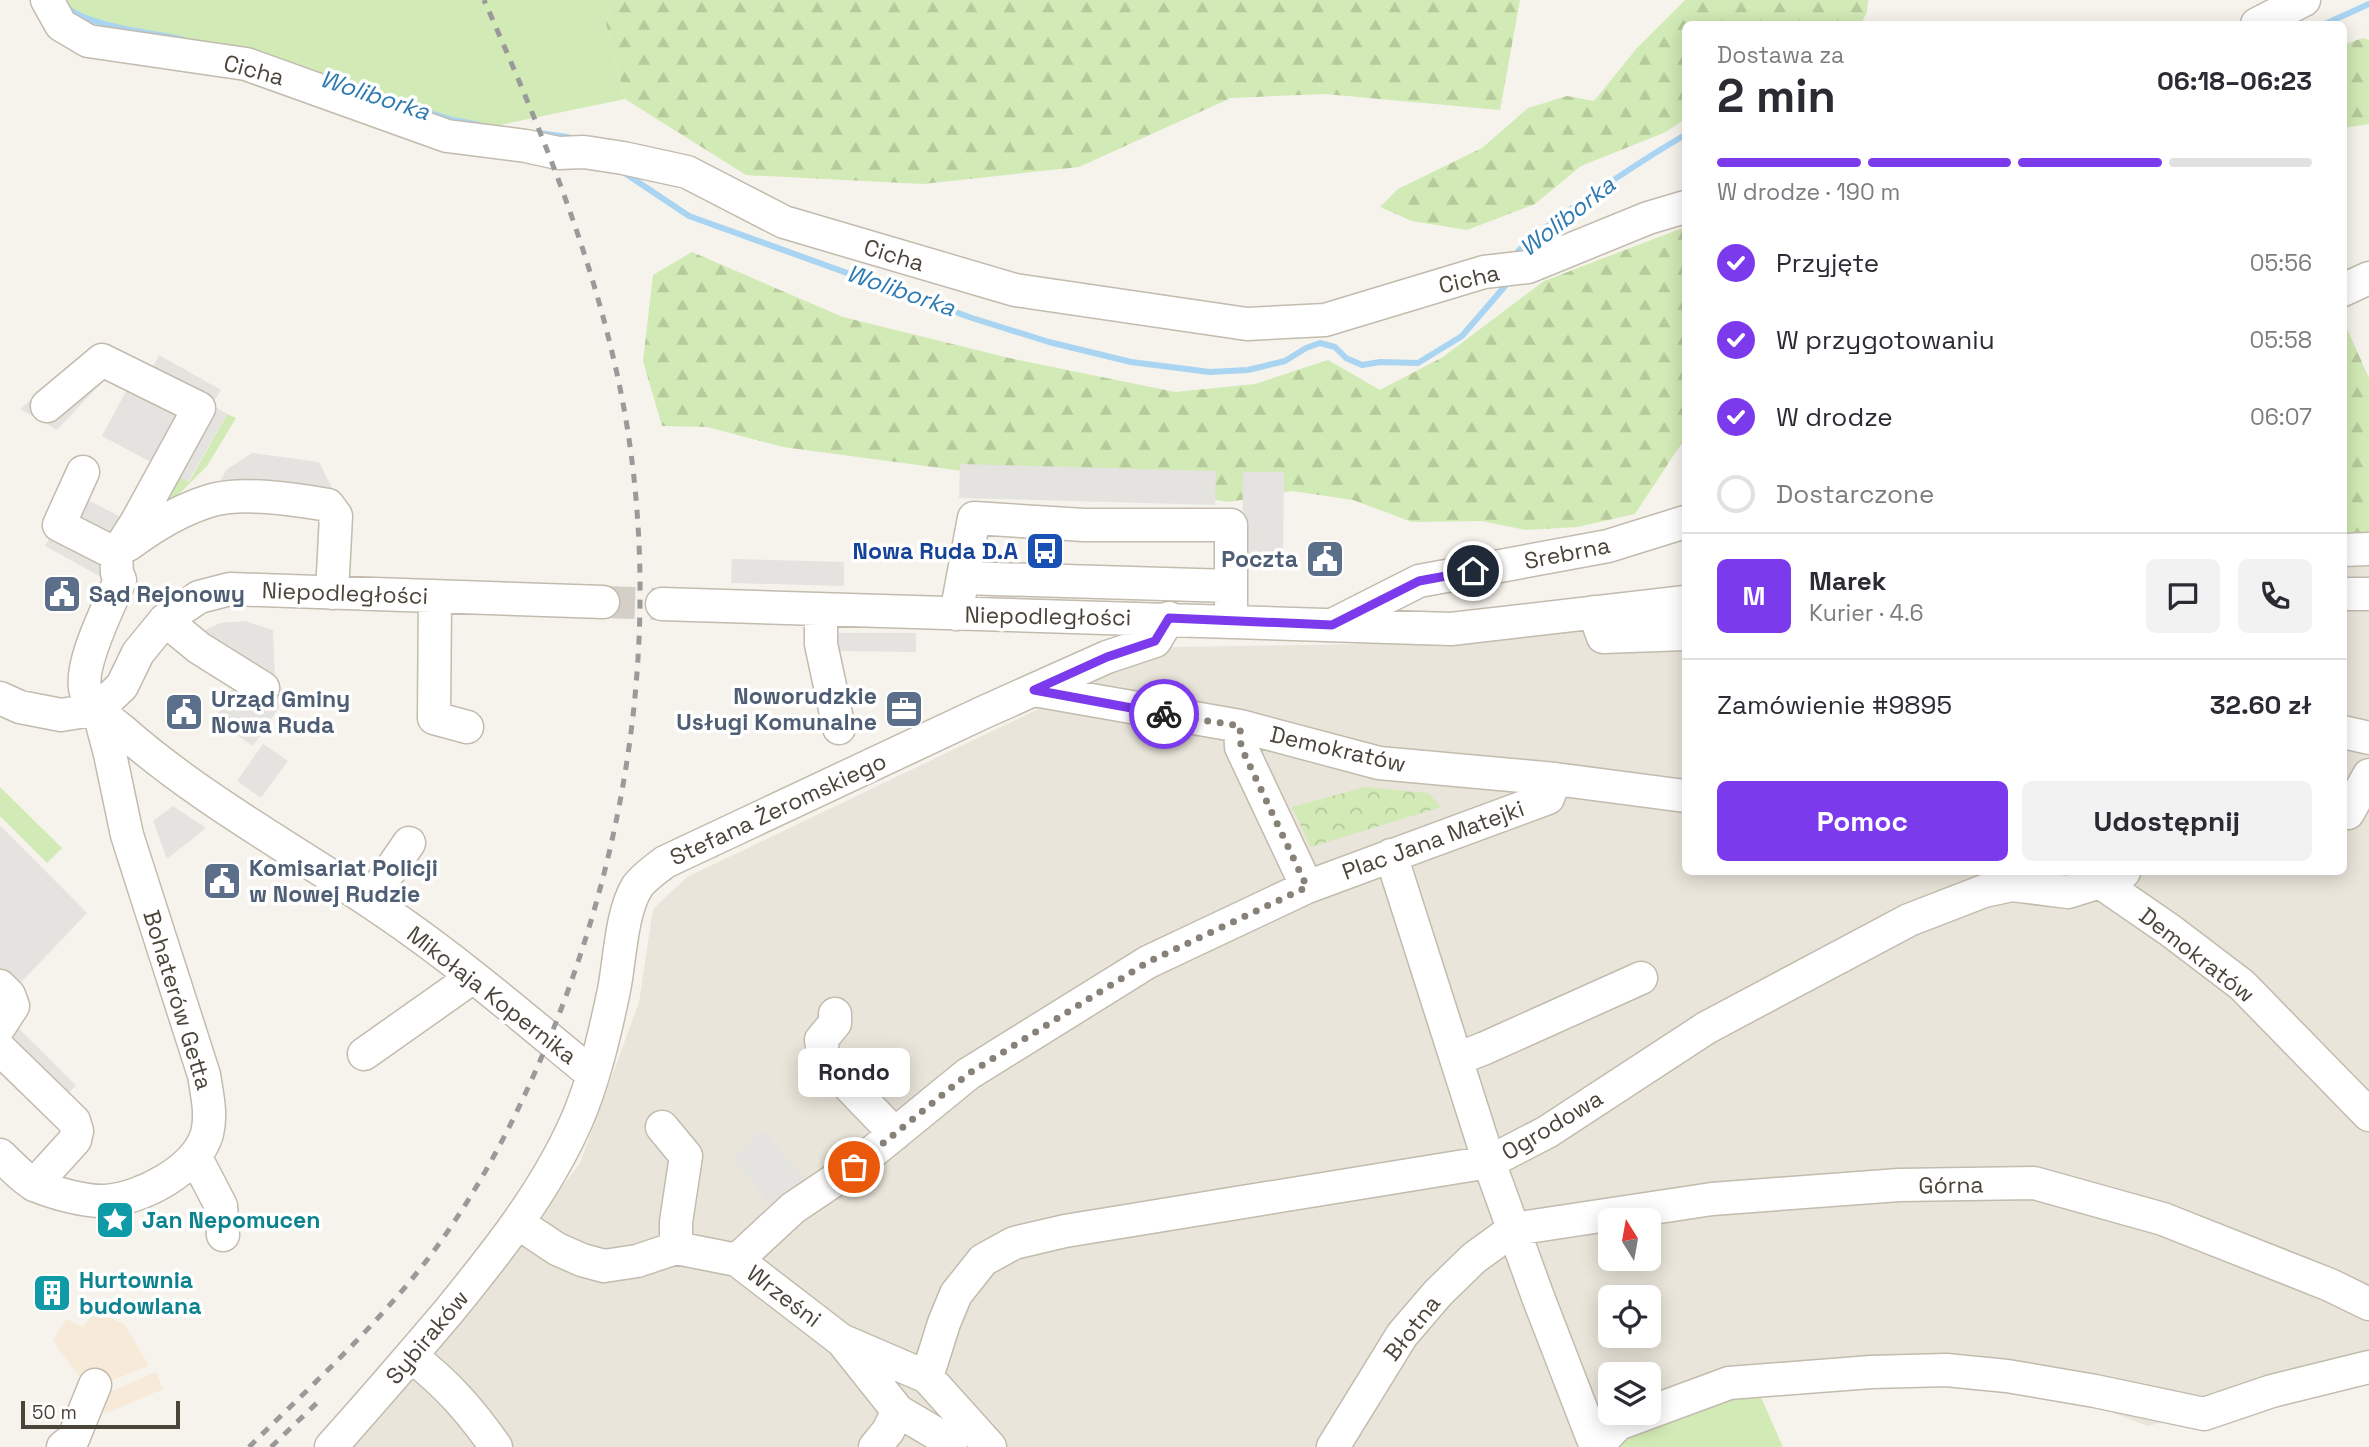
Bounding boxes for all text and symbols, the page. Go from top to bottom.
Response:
text: Dostawa za [1717,40,1844,70]
street label: Cicha [220,48,288,92]
water label: Woliborka [316,63,434,127]
text: 06:18–06:23 [2157,64,2312,98]
text: 2 min [1717,67,1836,125]
water label: Woliborka [1513,169,1621,263]
text: W drodze · 190 m [1717,177,1900,207]
street label: Cicha [860,232,928,278]
icon: check [1717,244,1755,282]
text: Przyjęte [1776,246,1879,280]
text: 05:56 [2250,248,2312,278]
water label: Woliborka [843,257,960,323]
street label: Cicha [1436,257,1502,301]
icon: check [1717,321,1755,359]
text: W przygotowaniu [1776,323,1995,357]
text: 05:58 [2250,325,2312,355]
icon: check [1717,398,1755,436]
text: W drodze [1776,400,1893,434]
text: 06:07 [2250,402,2312,432]
text: Dostarczone [1776,477,1934,511]
bus stop icon: Nowa Ruda D.A [1024,530,1066,572]
street label: Srebrna [1522,530,1612,576]
place label: Nowa Ruda D.A [853,536,1018,566]
public building icon: Poczta [1304,538,1346,580]
pin [1443,541,1503,601]
place label: Poczta [1221,544,1298,574]
icon: home [1454,552,1492,590]
button: chat [2146,559,2220,633]
button: phone [2238,559,2312,633]
text: Marek [1809,564,1886,598]
public building icon: Sąd Rejonowy [41,573,83,615]
street label: Niepodległości [261,575,429,611]
place label: Sąd Rejonowy [89,579,245,609]
text: M [1743,579,1765,613]
text: Kurier · 4.6 [1809,598,1924,628]
street label: Niepodległości [964,600,1132,632]
courier [1129,679,1199,749]
place label: Noworudzkie Usługi Komunalne [676,681,877,737]
place label: Urząd Gminy Nowa Ruda [211,684,350,740]
office icon: Noworudzkie Usługi Komunalne [883,688,925,730]
text: Zamówienie #9895 [1717,688,1952,722]
text: 32.60 zł [2210,688,2312,722]
public building icon: Urząd Gminy Nowa Ruda [163,691,205,733]
icon: bike [1145,695,1183,733]
street label: Demokratów [1267,719,1409,779]
street label: Stefana Żeromskiego [665,746,891,872]
button: Pomoc [1717,781,2008,861]
button: Udostępnij [2022,781,2312,861]
street label: Plac Jana Matejki [1338,793,1528,887]
place label: Komisariat Policji w Nowej Rudzie [249,853,438,909]
public building icon: Komisariat Policji w Nowej Rudzie [201,860,243,902]
street label: Demokratów [2133,901,2261,1009]
street label: Bohaterów Getta [136,906,220,1094]
street label: Mikołaja Kopernika [401,919,583,1071]
callout: Rondo [798,1048,910,1097]
text: Rondo [818,1057,890,1087]
street label: Ogrodowa [1496,1083,1608,1167]
pin [824,1137,884,1197]
icon: bag [835,1148,873,1186]
street label: Górna [1918,1169,1984,1201]
place icon: Jan Nepomucen [94,1199,136,1241]
place label: Jan Nepomucen [142,1205,321,1235]
north arrow [1598,1208,1661,1270]
map controls [1598,1208,1661,1425]
street label: Wrześni [741,1258,827,1334]
place label: Hurtownia budowlana [79,1265,201,1321]
building icon: Hurtownia budowlana [31,1272,73,1314]
street label: Sybiraków [379,1284,475,1390]
button: locate [1598,1285,1661,1348]
street label: Błotna [1377,1289,1447,1367]
button: layers [1598,1362,1661,1425]
scale bar [21,1398,180,1430]
text: 50 m [32,1400,77,1425]

